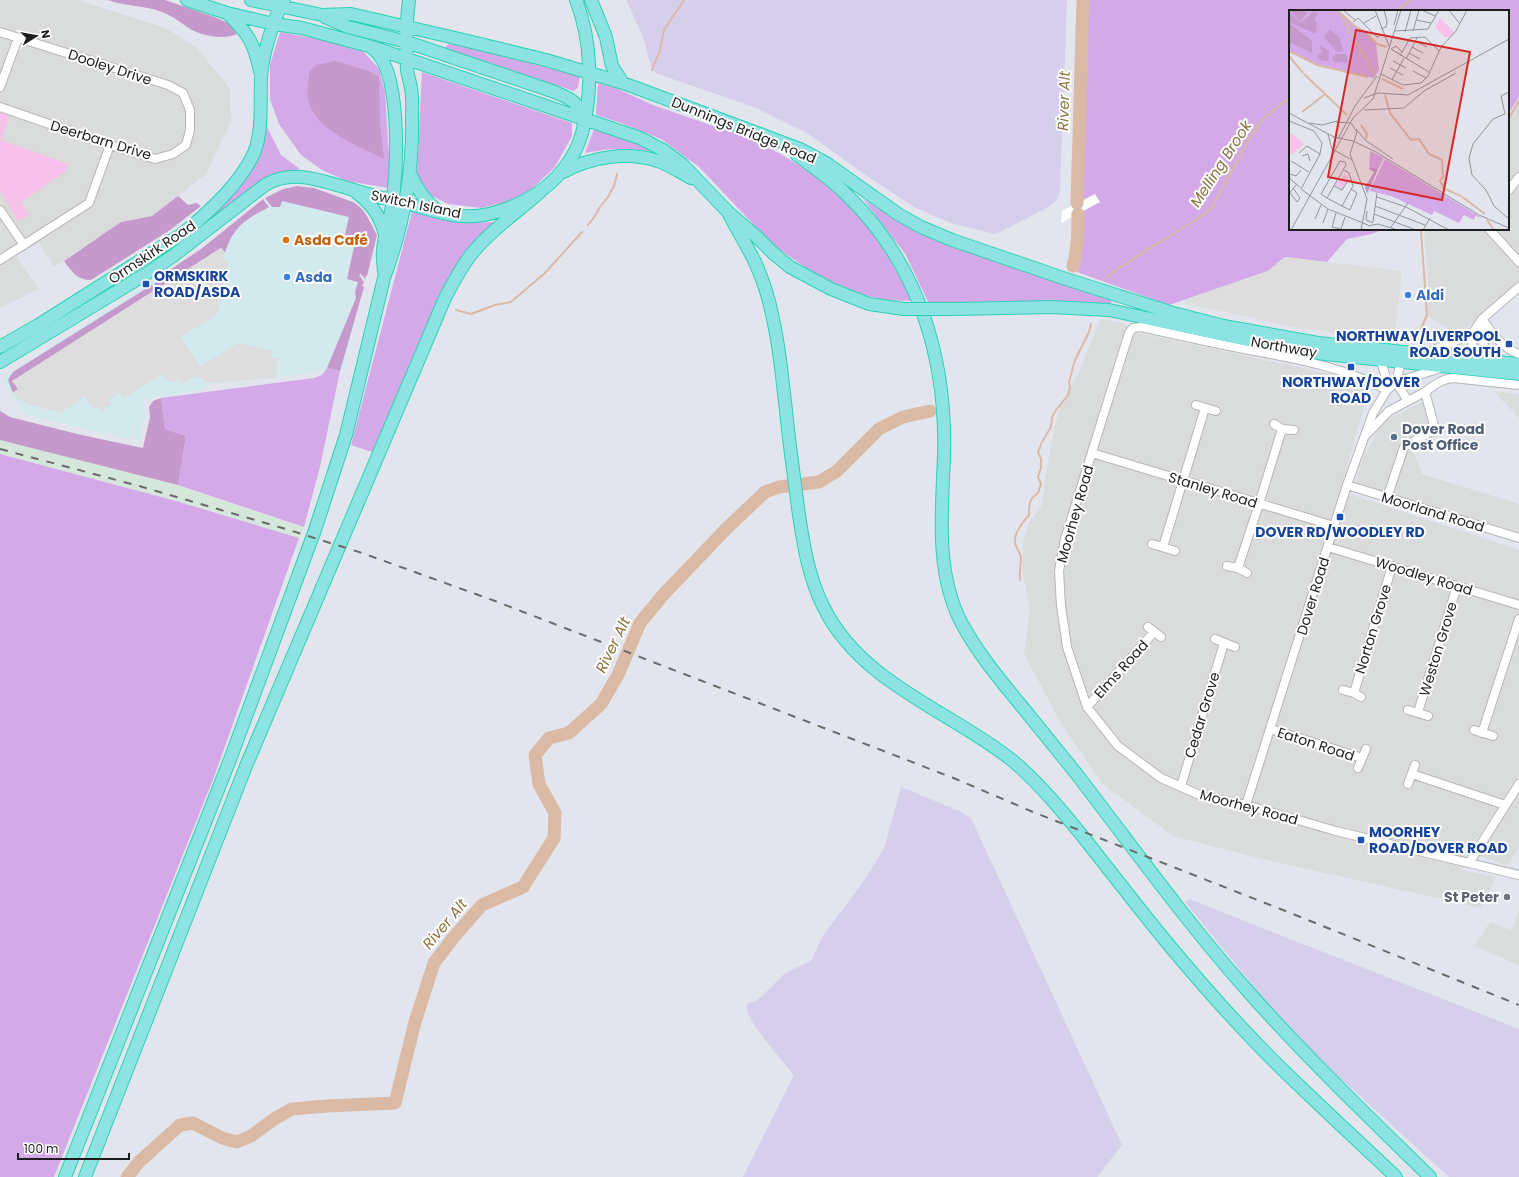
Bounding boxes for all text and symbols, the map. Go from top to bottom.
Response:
inset map [1289,10,1509,230]
north arrow [16,16,56,56]
text: N [37,29,54,40]
street label: Dooley Drive [66,44,155,90]
water label: River Alt [1052,70,1075,131]
street label: Dunnings Bridge Road [669,92,819,168]
street label: Deerbarn Drive [48,115,154,165]
water label: Melling Brook [1185,115,1257,211]
street label: Switch Island [369,185,463,223]
street label: Ormskirk Road [104,215,200,289]
place label: Asda Café [294,230,368,250]
marker: Asda Café [281,235,291,245]
place label: ORMSKIRK ROAD/ASDA [154,266,241,302]
place label: Asda [295,267,332,287]
marker: Asda [282,272,292,282]
marker: ORMSKIRK ROAD/ASDA [141,279,151,289]
place label: Aldi [1416,285,1444,305]
marker: Aldi [1403,290,1413,300]
place label: NORTHWAY/LIVERPOOL ROAD SOUTH [1336,326,1501,362]
street label: Northway [1249,331,1319,363]
marker: NORTHWAY/LIVERPOOL ROAD SOUTH [1504,339,1514,349]
marker: NORTHWAY/DOVER ROAD [1346,362,1356,372]
place label: NORTHWAY/DOVER ROAD [1282,372,1420,408]
place label: Dover Road Post Office [1402,419,1485,455]
marker: Dover Road Post Office [1389,432,1399,442]
street label: Moorhey Road [1051,463,1099,565]
street label: Stanley Road [1166,467,1260,513]
street label: Moorland Road [1379,487,1487,537]
marker: DOVER RD/WOODLEY RD [1335,512,1345,522]
place label: DOVER RD/WOODLEY RD [1255,522,1425,542]
street label: Woodley Road [1373,552,1475,600]
street label: Dover Road [1292,554,1334,638]
street label: Norton Grove [1350,582,1396,676]
street label: Weston Grove [1414,599,1462,699]
water label: River Alt [590,613,635,676]
street label: Elms Road [1089,635,1153,703]
street label: Cedar Grove [1179,669,1225,760]
street label: Eaton Road [1275,722,1357,766]
street label: Moorhey Road [1198,784,1300,830]
place label: MOORHEY ROAD/DOVER ROAD [1369,822,1508,858]
marker: MOORHEY ROAD/DOVER ROAD [1356,835,1366,845]
place label: St Peter [1444,887,1499,907]
marker: St Peter [1502,892,1512,902]
water label: River Alt [417,894,472,953]
scale bar [18,1135,129,1161]
text: 100 m [24,1140,58,1157]

